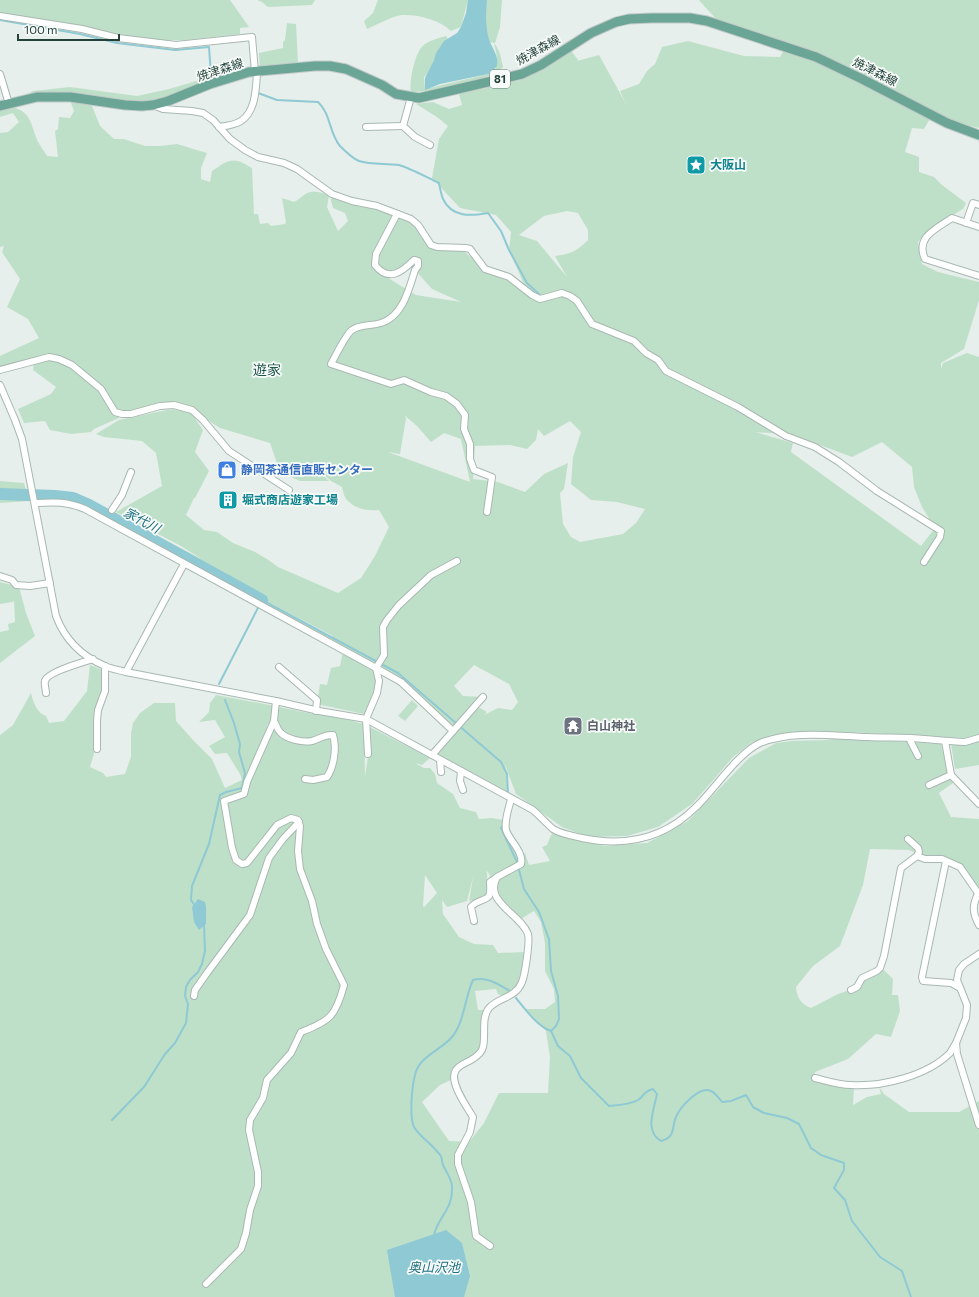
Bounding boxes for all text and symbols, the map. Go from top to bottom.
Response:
scale bar [18,16,119,42]
text: 100 m [24,22,58,36]
street label: 焼津森線 [513,31,562,67]
street label: 焼津森線 [851,54,900,88]
street label: 焼津森線 [195,55,245,83]
road number: 81 [490,70,510,88]
place icon: 大阪山 [685,154,707,176]
place label: 大阪山 [710,157,746,171]
district label: 遊家 [253,361,281,378]
shop icon: 静岡茶通信直販センター [216,459,238,481]
place label: 静岡茶通信直販センター [241,462,373,476]
building icon: 堀式商店遊家工場 [217,489,239,511]
place label: 堀式商店遊家工場 [242,492,338,506]
water label: 家代川 [121,504,165,537]
temple icon: 白山神社 [562,715,584,737]
place label: 白山神社 [587,718,635,732]
water label: 奥山沢池 [408,1259,462,1275]

